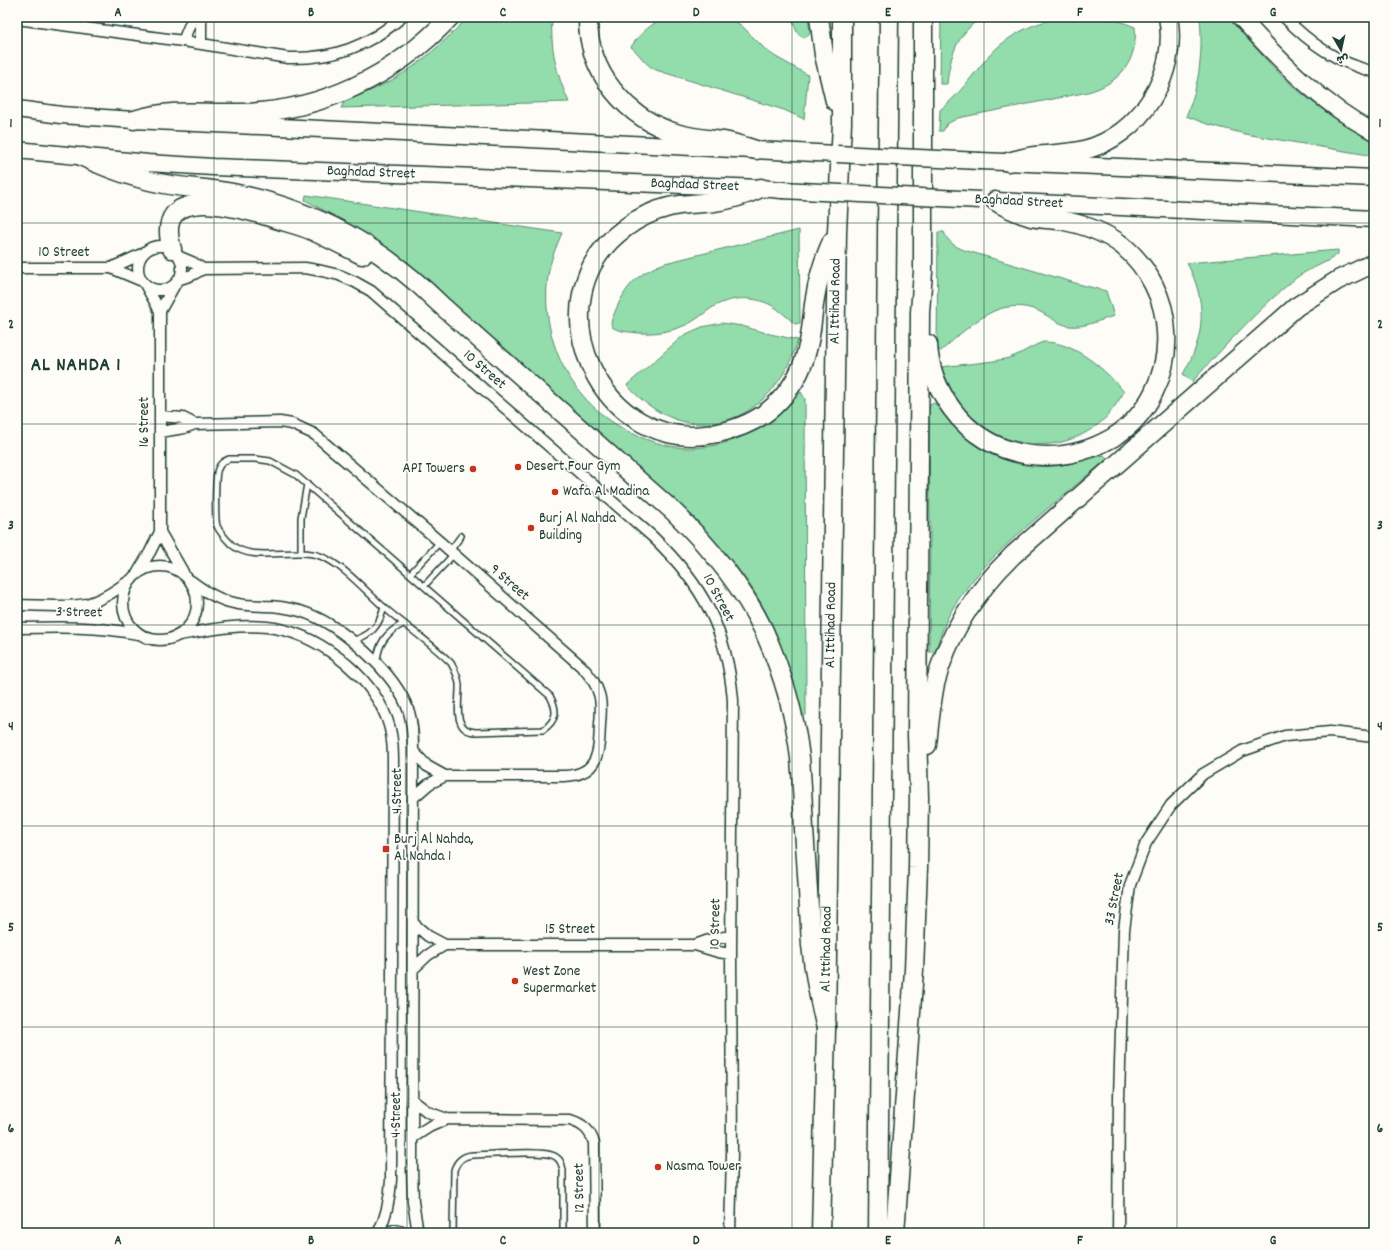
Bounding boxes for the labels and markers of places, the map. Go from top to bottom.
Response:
place label: Desert Four Gym [526,456,621,478]
place label: API Towers [402,458,465,480]
marker: Desert Four Gym [513,462,523,472]
marker: API Towers [468,464,478,474]
place label: Wafa Al Madina [563,481,650,503]
marker: Wafa Al Madina [550,487,560,497]
place label: Burj Al Nahda Building [539,508,617,547]
marker: Burj Al Nahda Building [526,523,536,533]
place label: Burj Al Nahda, Al Nahda 1 [394,829,474,868]
marker: Burj Al Nahda, Al Nahda 1 [381,844,391,854]
place label: West Zone Supermarket [523,961,597,1000]
marker: West Zone Supermarket [510,976,520,986]
place label: Nasma Tower [666,1156,741,1178]
marker: Nasma Tower [653,1162,663,1172]

